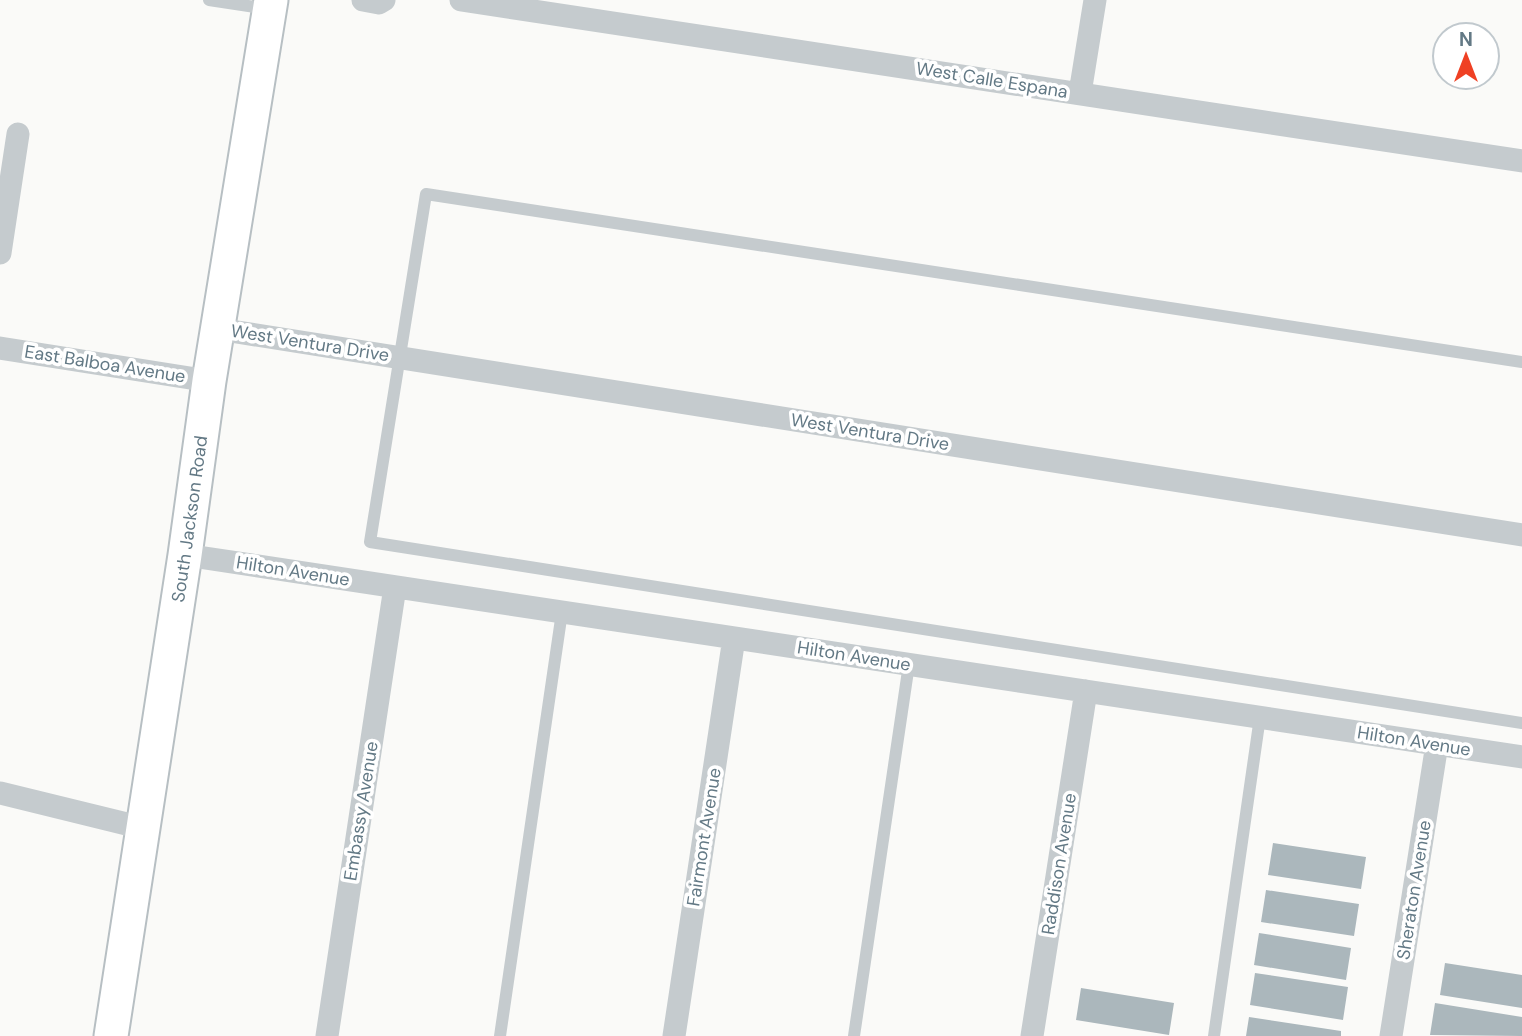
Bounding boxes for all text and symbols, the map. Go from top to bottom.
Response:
north arrow [1431,21,1501,91]
text: N [1459,27,1473,52]
street label: West Calle Espana [914,56,1070,104]
street label: West Ventura Drive [229,319,391,367]
street label: East Balboa Avenue [23,339,187,389]
street label: West Ventura Drive [789,408,951,456]
street label: South Jackson Road [166,434,213,604]
street label: Hilton Avenue [235,550,351,592]
street label: Hilton Avenue [796,635,912,677]
street label: Hilton Avenue [1356,720,1472,762]
street label: Embassy Avenue [338,740,384,882]
street label: Fairmont Avenue [681,766,727,908]
street label: Raddison Avenue [1036,791,1082,937]
street label: Sheraton Avenue [1391,818,1437,962]

